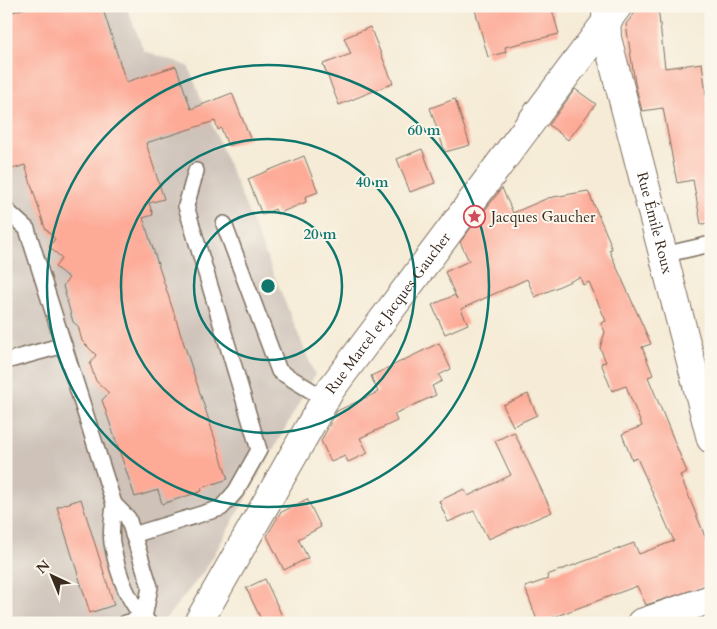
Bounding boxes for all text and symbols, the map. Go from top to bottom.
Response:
text: 60 m [407,120,441,140]
street label: Rue Émile Roux [632,170,678,276]
text: 40 m [355,172,389,192]
place icon: Jacques Gaucher [463,205,487,229]
place label: Jacques Gaucher [489,207,596,227]
text: 20 m [303,224,337,244]
street label: Rue Marcel et Jacques Gaucher [321,228,455,398]
centre of rings [259,277,277,295]
north arrow [28,552,78,602]
text: N [32,556,54,578]

